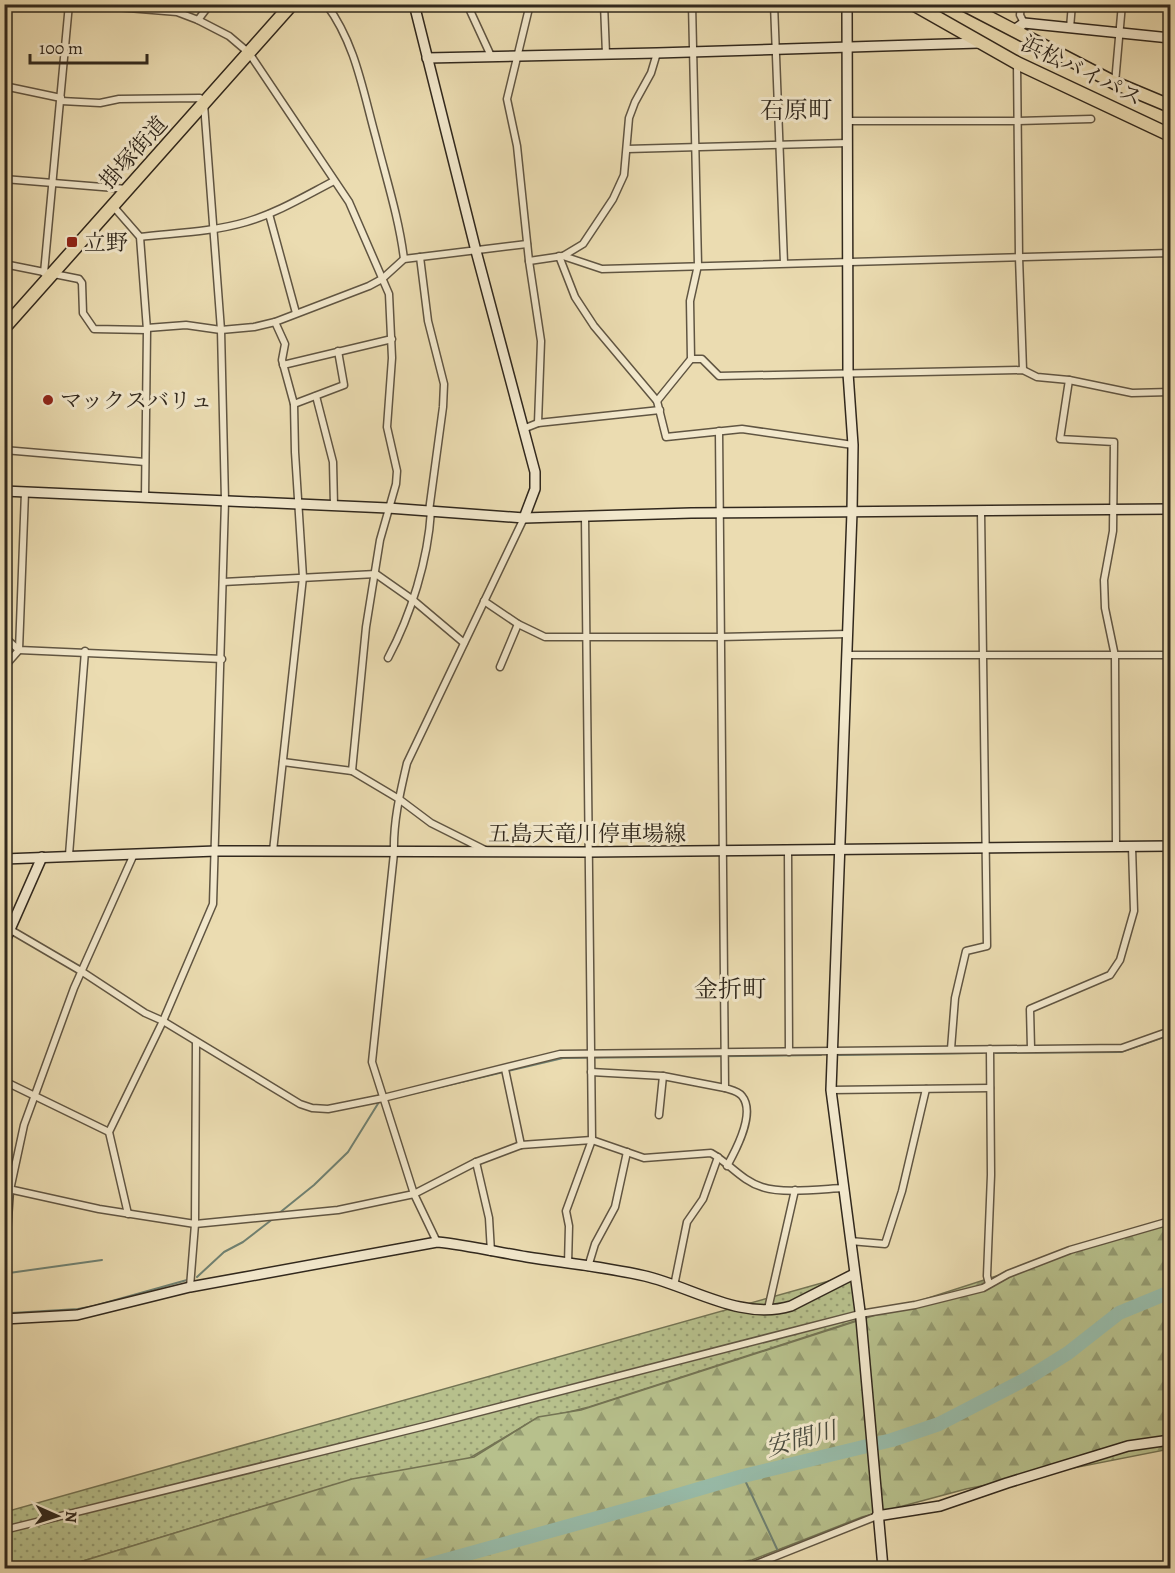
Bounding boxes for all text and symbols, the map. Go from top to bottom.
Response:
scale bar [30,27,147,65]
street label: 浜松バイパス [1016,29,1147,113]
text: 100 m [39,36,83,60]
district label: 石原町 [760,94,832,126]
street label: 掛塚街道 [93,110,174,195]
place label: 立野 [84,228,128,258]
marker: 立野 [65,235,79,249]
place label: マックスバリュ [60,386,212,416]
marker: マックスバリュ [41,393,55,407]
street label: 五島天竜川停車場線 [488,819,686,849]
district label: 金折町 [694,973,766,1005]
water label: 安間川 [762,1413,843,1464]
north arrow [27,1486,87,1546]
text: N [60,1510,82,1523]

